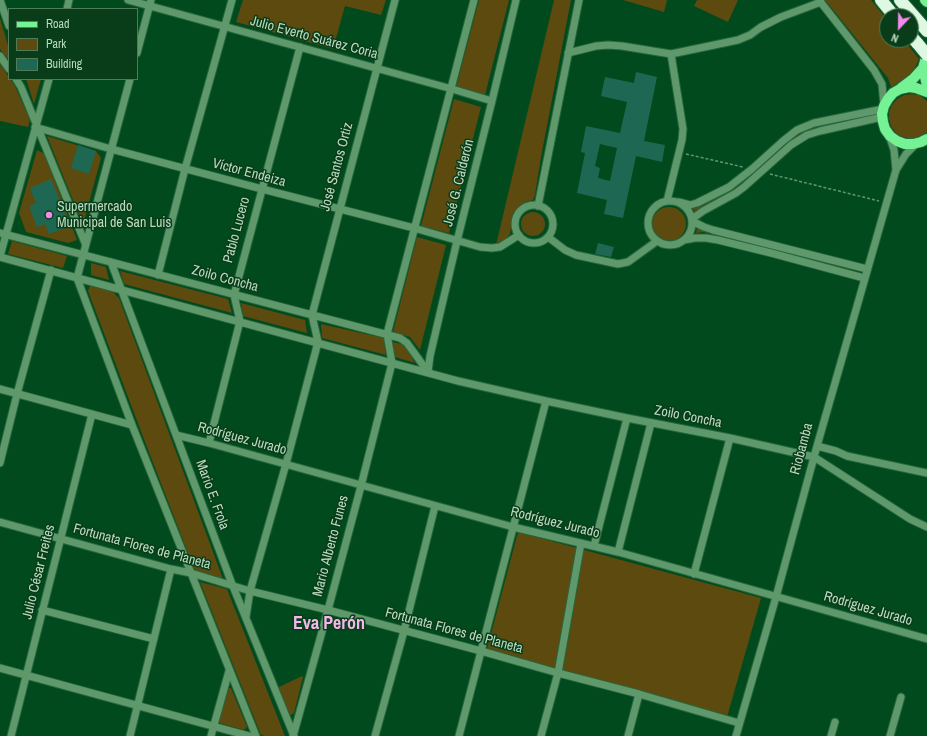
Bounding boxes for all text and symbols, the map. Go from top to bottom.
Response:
legend [8,8,138,80]
north arrow [879,8,919,48]
street label: Julio Everto Suárez Coria [248,13,380,63]
text: Road [46,16,70,32]
text: N [889,30,901,46]
text: Park [46,36,66,52]
text: Building [46,56,82,72]
street label: José Santos Ortiz [317,121,357,213]
street label: José G. Calderón [440,138,478,228]
street label: Víctor Endeiza [211,155,287,191]
street label: Pablo Lucero [220,195,254,265]
place label: Supermercado Municipal de San Luis [57,199,171,232]
marker: Supermercado Municipal de San Luis [44,210,54,220]
street label: Zoilo Concha [190,262,260,296]
street label: Zoilo Concha [653,402,723,432]
street label: Rodríguez Jurado [196,419,288,459]
street label: Riobamba [787,421,817,477]
street label: Mario E. Frola [192,458,232,532]
street label: Mario Alberto Funes [309,494,353,598]
street label: Rodríguez Jurado [509,504,601,542]
street label: Fortunata Flores de Planeta [71,521,213,573]
street label: Julio César Freites [19,523,59,621]
street label: Rodríguez Jurado [822,588,914,630]
street label: Fortunata Flores de Planeta [383,605,525,657]
district label: Eva Perón [293,613,365,635]

